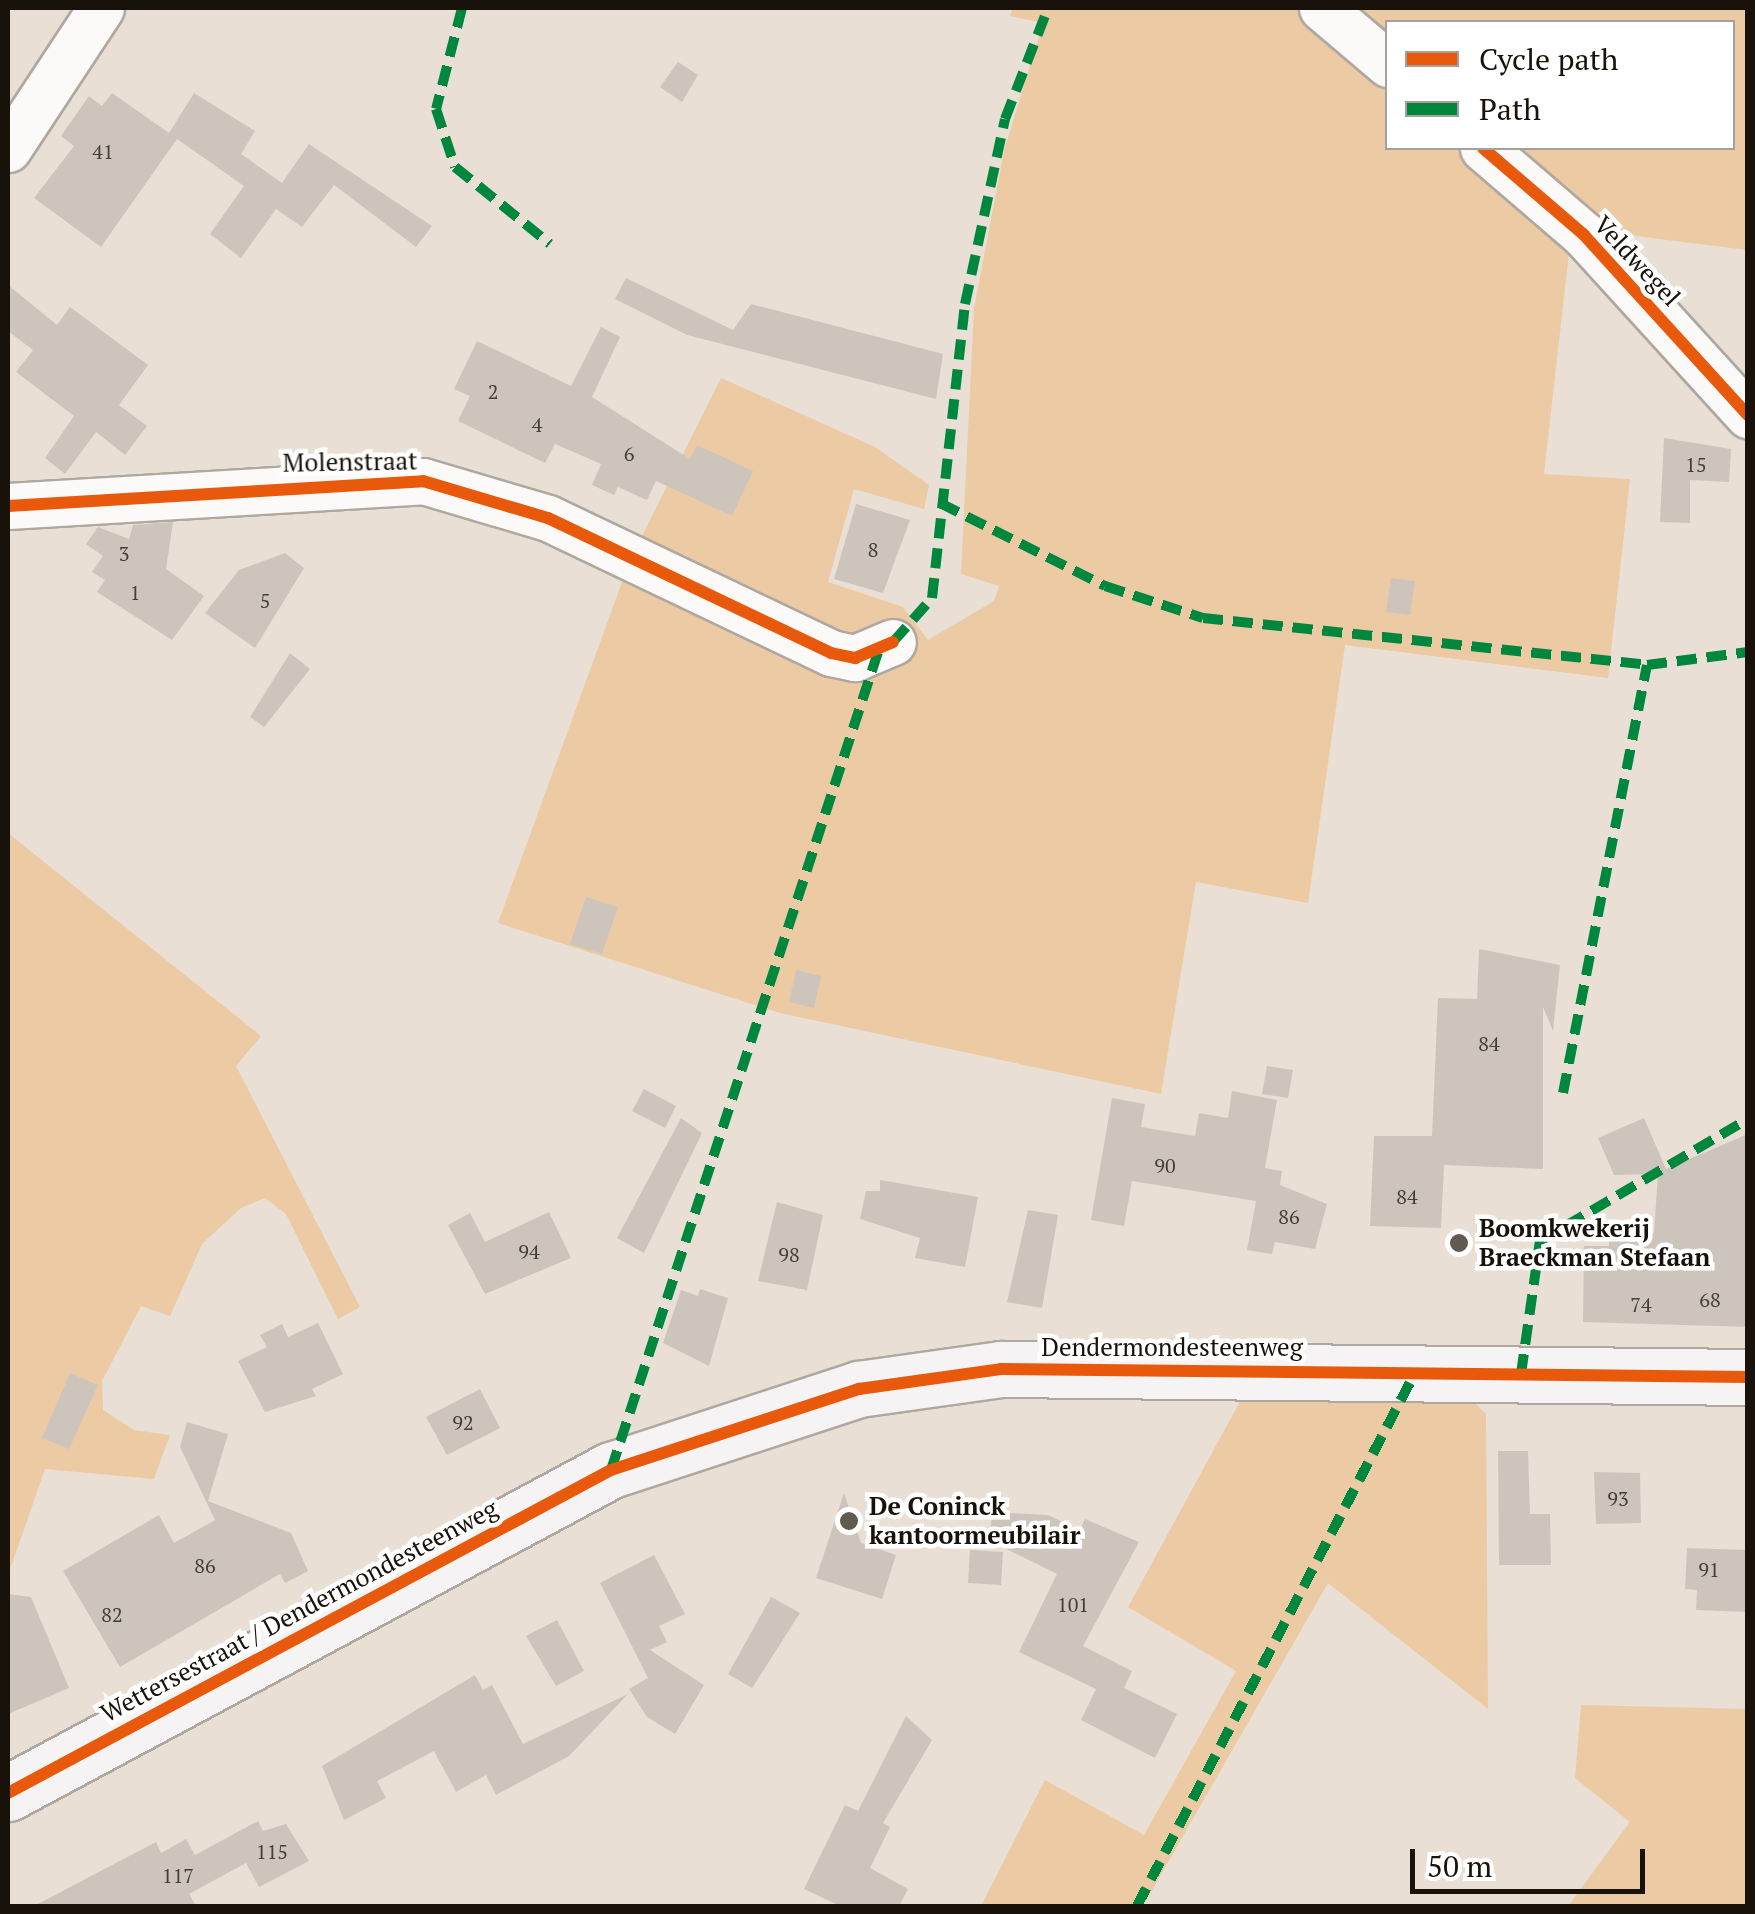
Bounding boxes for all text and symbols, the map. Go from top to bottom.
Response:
legend [1385,20,1735,150]
text: Cycle path [1479,39,1618,79]
text: Path [1479,89,1541,129]
house number: 41 [92,139,114,163]
street label: Veldwegel [1588,210,1686,312]
house number: 2 [488,379,498,403]
house number: 4 [532,412,542,436]
house number: 6 [624,441,634,465]
street label: Molenstraat [282,446,418,478]
house number: 15 [1685,452,1707,476]
house number: 8 [868,537,878,561]
house number: 3 [119,541,129,565]
house number: 1 [130,580,140,604]
house number: 5 [260,588,270,612]
house number: 84 [1478,1031,1500,1055]
house number: 90 [1154,1153,1176,1177]
house number: 84 [1396,1184,1418,1208]
house number: 86 [1278,1204,1300,1228]
place label: Boomkwekerij Braeckman Stefaan [1479,1214,1710,1273]
marker: Boomkwekerij Braeckman Stefaan [1448,1232,1470,1254]
house number: 94 [518,1239,540,1263]
house number: 98 [778,1242,800,1266]
house number: 68 [1699,1287,1721,1311]
house number: 74 [1630,1292,1652,1316]
street label: Dendermondesteenweg [1041,1332,1303,1362]
house number: 92 [452,1410,474,1434]
house number: 93 [1607,1486,1629,1510]
place label: De Coninck kantoormeubilair [869,1492,1080,1551]
street label: Wettersestraat / Dendermondesteenweg [96,1493,502,1729]
marker: De Coninck kantoormeubilair [838,1510,860,1532]
house number: 86 [194,1553,216,1577]
house number: 91 [1698,1557,1720,1581]
house number: 101 [1057,1592,1089,1616]
house number: 82 [101,1602,123,1626]
scale bar [1415,1829,1650,1891]
house number: 115 [256,1839,288,1863]
text: 50 m [1427,1846,1492,1886]
house number: 117 [162,1863,194,1887]

